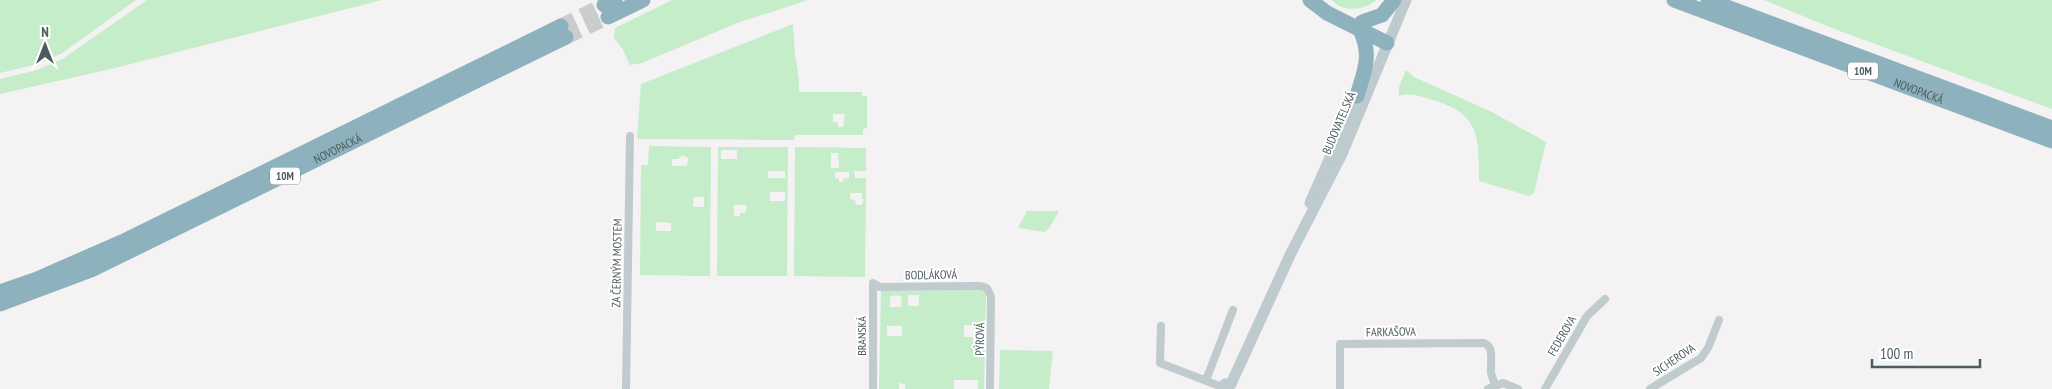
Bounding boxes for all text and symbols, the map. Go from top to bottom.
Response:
north arrow [20,20,70,70]
text: N [41,23,49,41]
road number: 10M [1848,62,1878,80]
street label: NOVOPACKÁ [1892,75,1946,107]
street label: BUDOVATELSKÁ [1319,89,1359,156]
street label: NOVOPACKÁ [311,130,364,167]
road number: 10M [270,168,300,185]
street label: ZA ČERNÝM MOSTEM [608,218,625,308]
street label: BODLÁKOVÁ [905,267,957,282]
street label: FEDEROVA [1544,313,1579,359]
street label: BRANSKÁ [854,316,869,356]
street label: PÝROVÁ [972,322,987,356]
street label: FARKAŠOVA [1366,324,1416,339]
scale bar [1872,336,1980,368]
street label: SICHEROVA [1650,340,1698,379]
text: 100 m [1880,344,1913,363]

